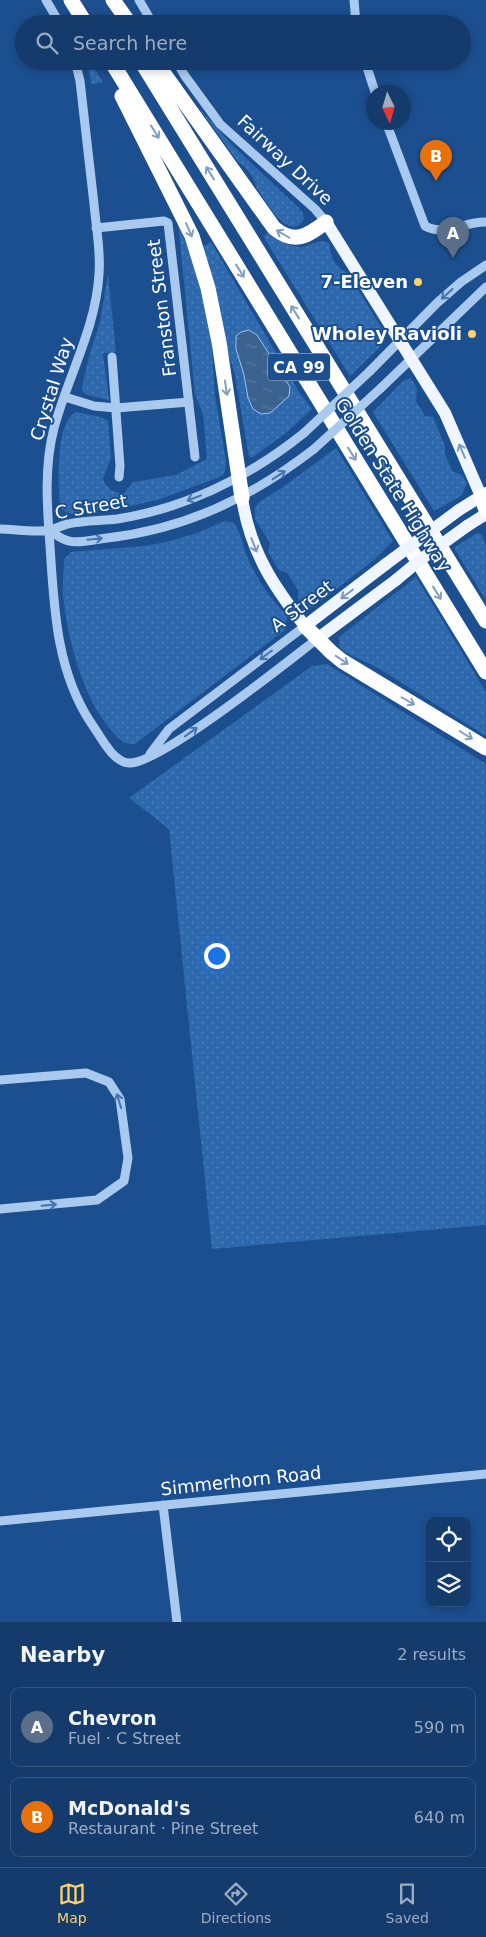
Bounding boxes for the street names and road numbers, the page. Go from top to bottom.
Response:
street label: Fairway Drive [233,110,337,209]
street label: Franston Street [143,238,180,378]
street label: Crystal Way [26,334,77,443]
road number: CA 99 [268,354,330,381]
street label: Golden State Highway [331,394,456,576]
street label: C Street [53,490,129,523]
street label: A Street [266,575,337,636]
street label: Simmerhorn Road [160,1462,322,1499]

